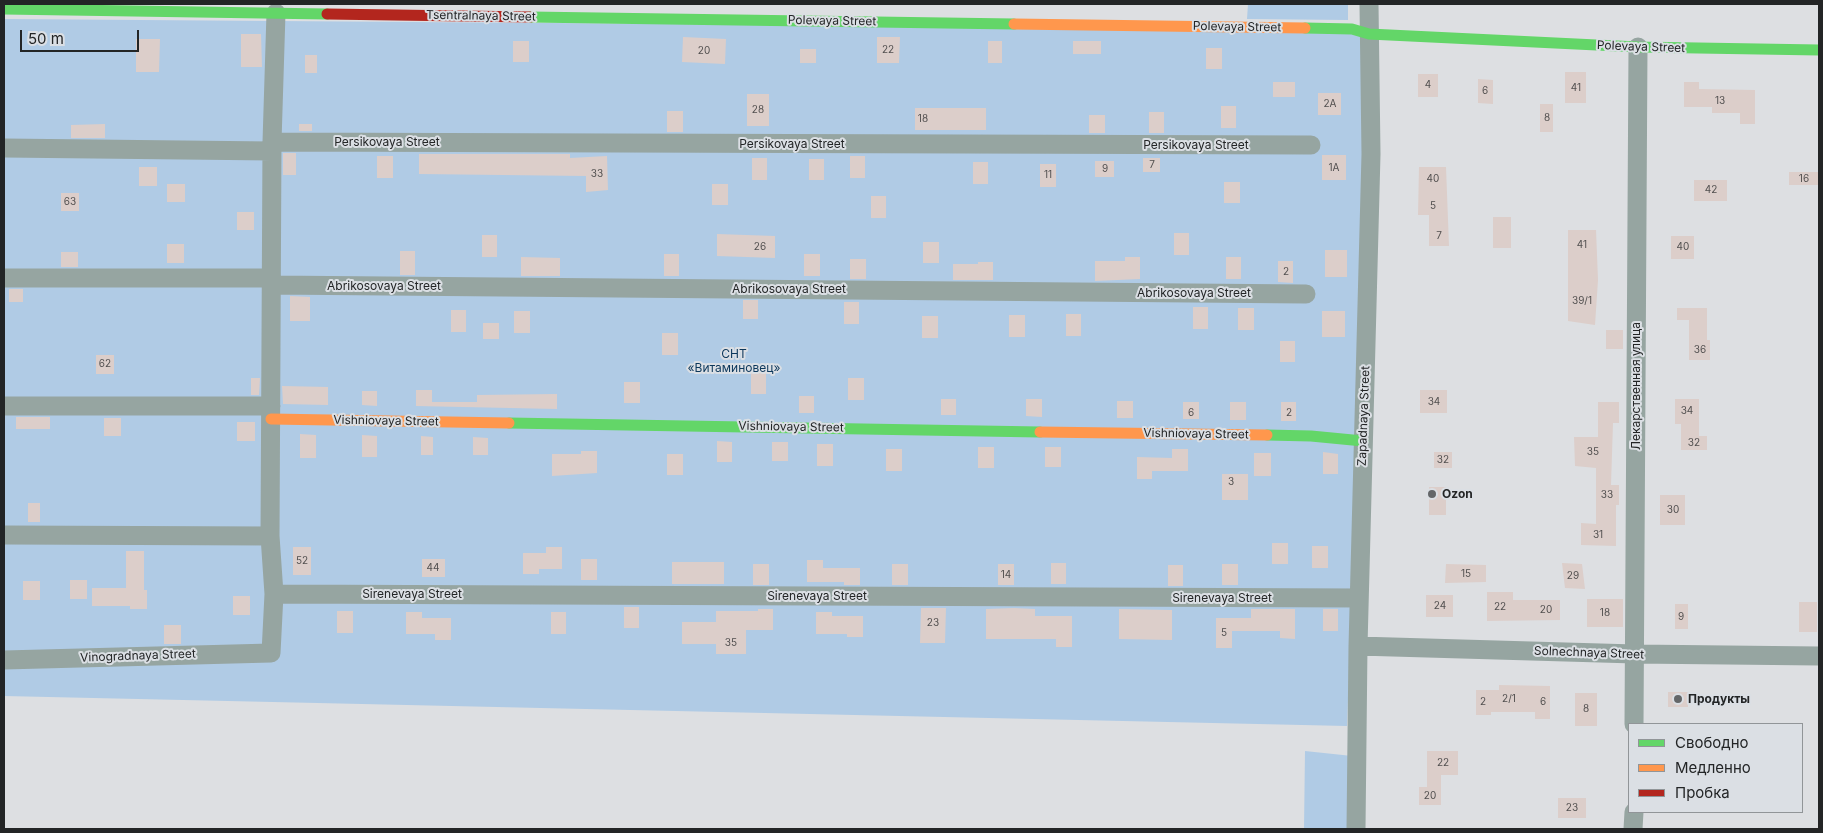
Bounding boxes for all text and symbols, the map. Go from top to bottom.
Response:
street label: Tsentralnaya Street [426,8,536,24]
street label: Polevaya Street [788,13,876,29]
street label: Polevaya Street [1193,19,1281,35]
scale bar [22,20,141,52]
text: 50 m [28,29,64,48]
street label: Polevaya Street [1597,38,1685,56]
house number: 22 [882,44,894,56]
house number: 20 [698,45,710,57]
house number: 4 [1425,79,1431,91]
house number: 41 [1571,82,1581,94]
house number: 6 [1482,85,1488,97]
house number: 13 [1715,95,1725,107]
house number: 2А [1324,98,1336,110]
house number: 28 [752,104,764,116]
house number: 8 [1544,112,1550,124]
house number: 18 [918,113,928,125]
street label: Persikovaya Street [334,135,440,149]
street label: Persikovaya Street [739,137,845,151]
street label: Persikovaya Street [1143,138,1249,152]
house number: 7 [1149,159,1155,171]
house number: 1А [1329,162,1339,174]
house number: 9 [1102,163,1108,175]
house number: 33 [591,168,603,180]
house number: 11 [1044,169,1052,181]
house number: 40 [1427,173,1439,185]
house number: 16 [1799,173,1809,185]
house number: 42 [1705,184,1717,196]
house number: 63 [64,196,76,208]
house number: 5 [1430,200,1436,212]
house number: 7 [1436,230,1442,242]
house number: 41 [1577,239,1587,251]
house number: 26 [754,241,766,253]
house number: 40 [1677,241,1689,253]
house number: 2 [1283,266,1289,278]
street label: Abrikosovaya Street [327,279,441,293]
street label: Abrikosovaya Street [732,282,846,296]
street label: Abrikosovaya Street [1137,286,1251,300]
house number: 39/1 [1572,295,1592,307]
street label: Лекарственная улица [1629,322,1643,450]
house number: 36 [1694,344,1706,356]
park label: СНТ «Витаминовец» [688,347,780,375]
house number: 62 [99,358,111,370]
street label: Zapadnaya Street [1355,366,1373,466]
house number: 34 [1428,396,1440,408]
house number: 34 [1681,405,1693,417]
house number: 6 [1188,407,1194,419]
house number: 2 [1286,407,1292,419]
street label: Vishniovaya Street [333,413,439,429]
street label: Vishniovaya Street [738,419,844,435]
street label: Vishniovaya Street [1143,426,1249,442]
house number: 32 [1688,437,1700,449]
house number: 35 [1587,446,1599,458]
house number: 32 [1437,454,1449,466]
house number: 3 [1228,476,1234,488]
place label: Ozon [1442,487,1473,501]
marker: Ozon [1426,488,1438,500]
house number: 33 [1601,489,1613,501]
house number: 30 [1667,504,1679,516]
house number: 31 [1593,529,1603,541]
house number: 52 [296,555,308,567]
house number: 44 [427,562,439,574]
house number: 15 [1461,568,1471,580]
house number: 14 [1001,569,1011,581]
house number: 29 [1567,570,1579,582]
street label: Sirenevaya Street [362,587,462,601]
street label: Sirenevaya Street [767,589,867,603]
street label: Sirenevaya Street [1172,591,1272,605]
house number: 24 [1434,600,1446,612]
house number: 22 [1494,601,1506,613]
house number: 20 [1540,604,1552,616]
house number: 18 [1600,607,1610,619]
house number: 9 [1678,611,1684,623]
house number: 23 [927,617,939,629]
house number: 5 [1221,627,1227,639]
house number: 35 [725,637,737,649]
street label: Solnechnaya Street [1534,644,1644,662]
street label: Vinogradnaya Street [80,647,196,665]
place label: Продукты [1688,692,1750,706]
house number: 2/1 [1502,693,1516,705]
marker: Продукты [1672,693,1684,705]
house number: 2 [1480,696,1486,708]
house number: 6 [1540,696,1546,708]
house number: 8 [1583,703,1589,715]
legend [1628,723,1803,813]
text: Свободно [1675,733,1749,752]
house number: 22 [1437,757,1449,769]
text: Медленно [1675,758,1751,777]
text: Пробка [1675,783,1730,802]
house number: 20 [1424,790,1436,802]
house number: 23 [1566,802,1578,814]

